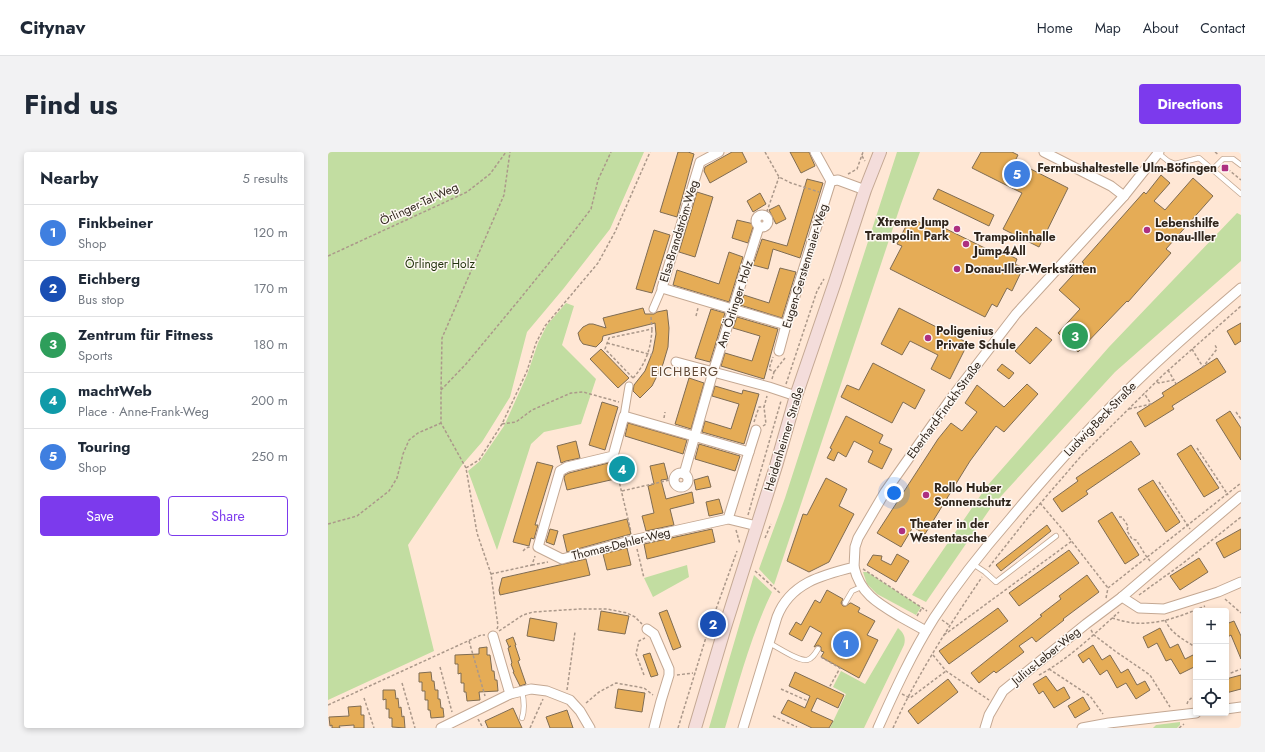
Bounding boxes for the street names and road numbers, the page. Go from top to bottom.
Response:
street label: Örlinger-Tal-Weg [377,178,461,230]
street label: Elsa-Brandström-Weg [655,178,703,284]
street label: Eugen-Gerstenmaier-Weg [777,201,833,331]
street label: Am Örlinger Holz [712,258,758,350]
street label: Eberhard-Finckh-Straße [902,357,986,463]
street label: Ludwig-Beck-Straße [1060,378,1140,460]
street label: Heidenheimer Straße [760,385,808,493]
street label: Thomas-Dehler-Weg [570,523,672,565]
street label: Julius-Leber-Weg [1006,623,1084,691]

